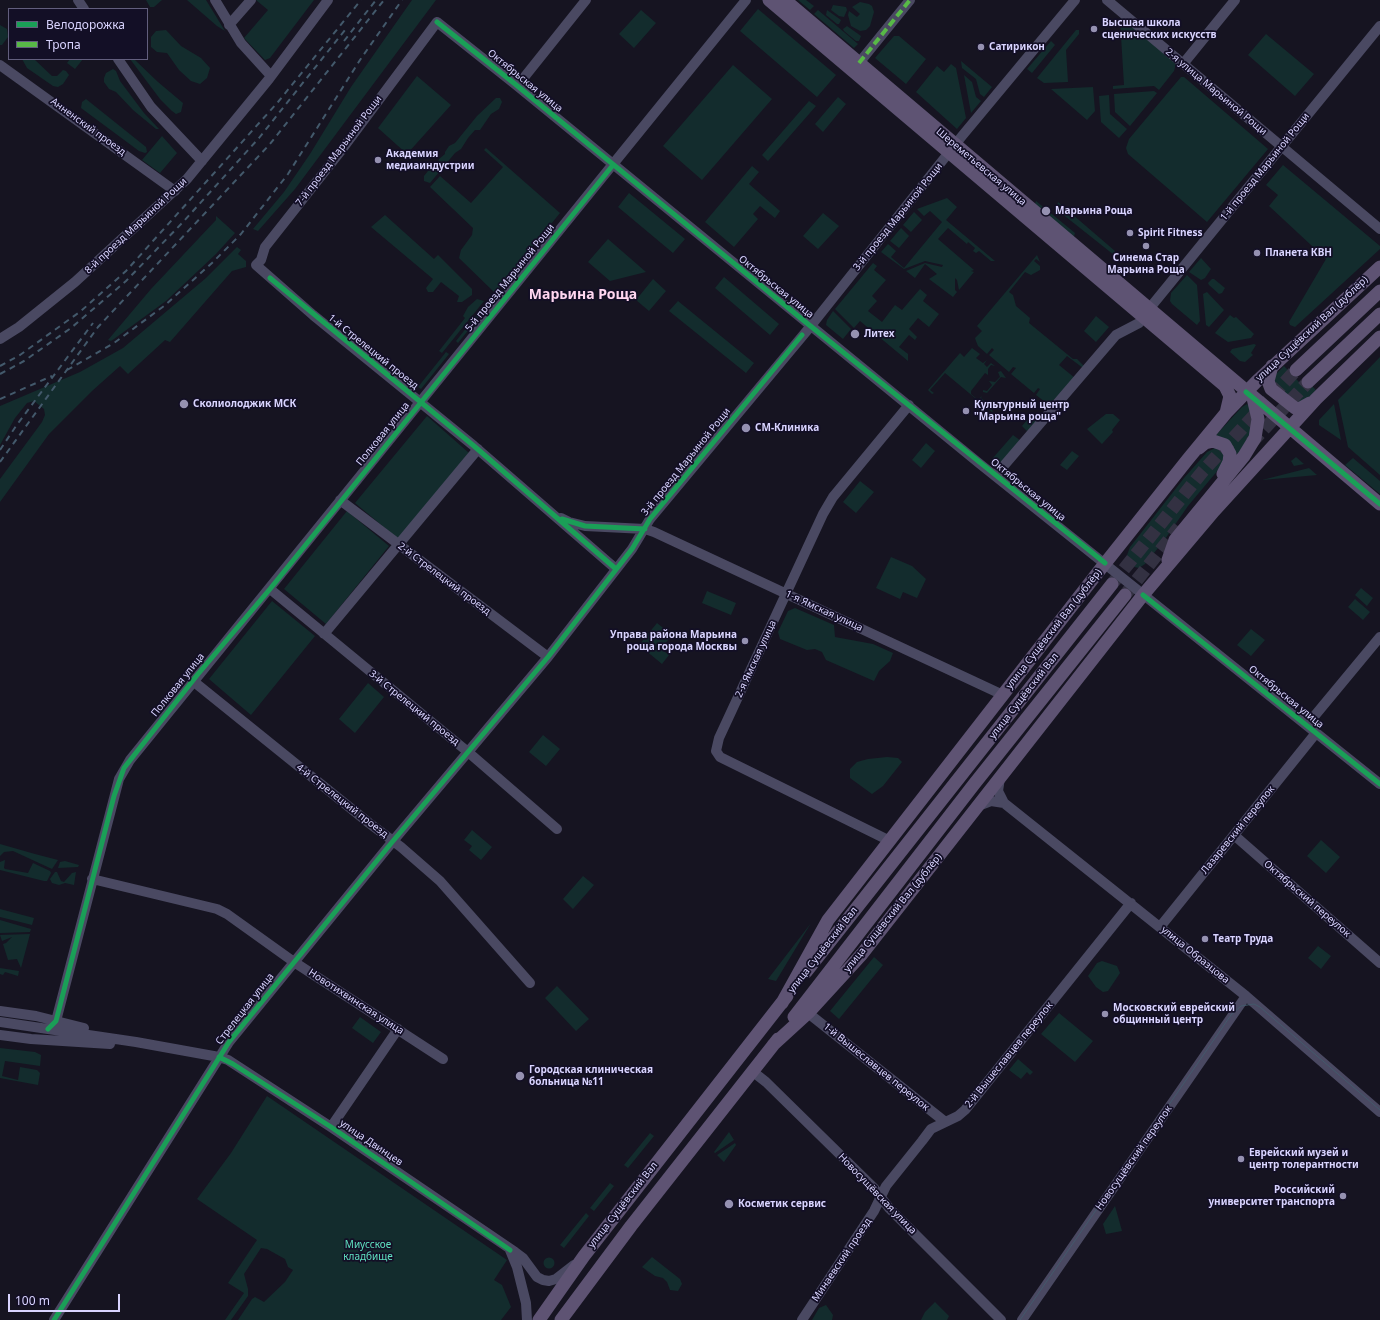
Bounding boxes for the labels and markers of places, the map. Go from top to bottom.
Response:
place label: Высшая школа сценических искусств [1102,17,1217,40]
marker: Высшая школа сценических искусств [1089,24,1099,34]
place label: Сатирикон [989,41,1045,53]
marker: Сатирикон [976,42,986,52]
place label: Академия медиаиндустрии [386,148,474,172]
marker: Академия медиаиндустрии [373,155,383,165]
marker: Марьина Роща [1040,205,1052,217]
place label: Марьина Роща [1055,205,1132,217]
place label: Spirit Fitness [1138,227,1203,239]
marker: Spirit Fitness [1125,228,1135,238]
marker: Синема Стар Марьина Роща [1141,241,1151,251]
place label: Планета КВН [1265,247,1332,259]
marker: Планета КВН [1252,248,1262,258]
place label: Синема Стар Марьина Роща [1107,252,1185,276]
marker: Литех [849,328,861,340]
place label: Литех [864,328,894,340]
marker: Сколиолоджик МСК [178,398,190,410]
place label: Сколиолоджик МСК [193,398,296,410]
place label: Культурный центр "Марьина роща" [974,399,1069,422]
marker: Культурный центр "Марьина роща" [961,406,971,416]
marker: СМ-Клиника [740,422,752,434]
place label: СМ-Клиника [755,422,819,434]
place label: Управа района Марьина роща города Москвы [610,629,737,652]
marker: Управа района Марьина роща города Москвы [740,636,750,646]
place label: Театр Труда [1213,933,1273,945]
marker: Театр Труда [1200,934,1210,944]
place label: Московский еврейский общинный центр [1113,1002,1235,1026]
marker: Московский еврейский общинный центр [1100,1009,1110,1019]
place label: Городская клиническая больница №11 [529,1064,653,1088]
marker: Городская клиническая больница №11 [514,1070,526,1082]
place label: Еврейский музей и центр толерантности [1249,1147,1359,1170]
marker: Еврейский музей и центр толерантности [1236,1154,1246,1164]
place label: Российский университет транспорта [1208,1184,1335,1208]
marker: Российский университет транспорта [1338,1191,1348,1201]
marker: Косметик сервис [723,1198,735,1210]
place label: Косметик сервис [738,1198,826,1210]

